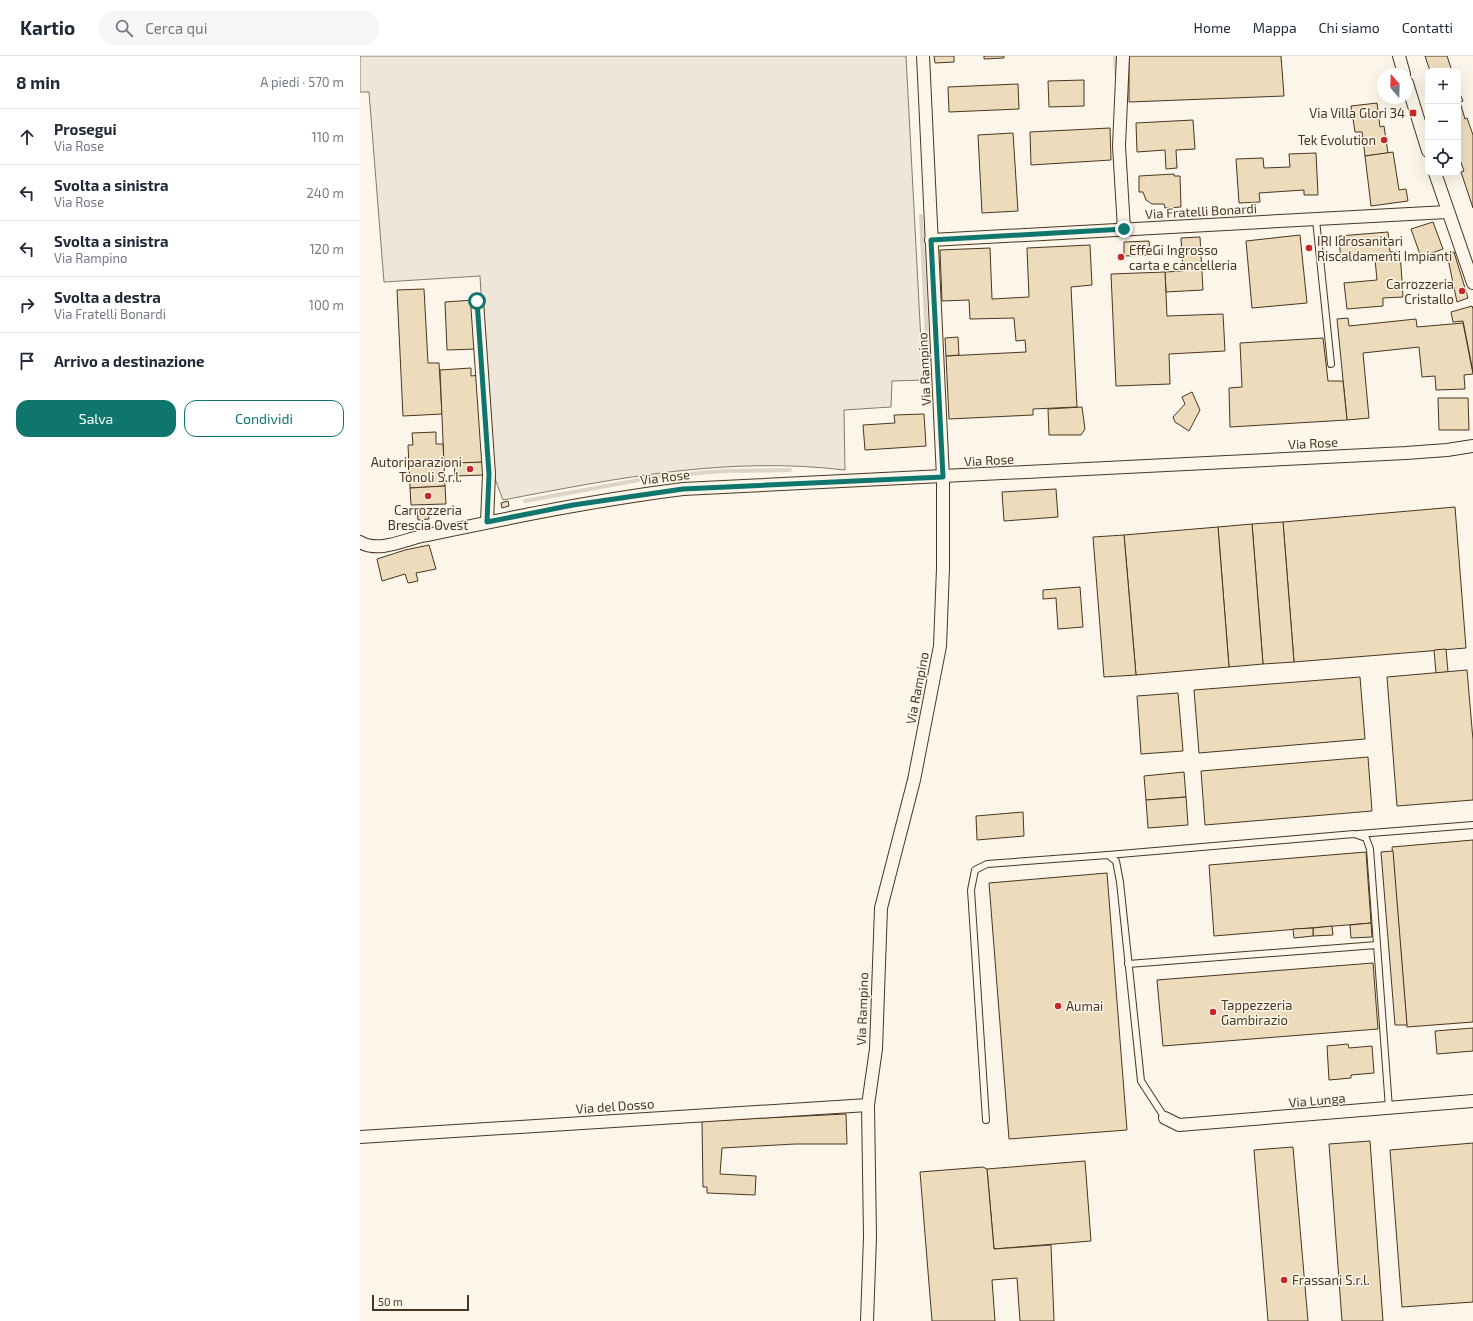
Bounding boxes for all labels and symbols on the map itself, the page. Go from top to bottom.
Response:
north arrow [1377,68,1413,104]
place label: Via Villa Glori 34 [1309,105,1405,121]
marker: Via Villa Glori 34 [1408,108,1418,118]
place label: Tek Evolution [1298,132,1376,148]
marker: Tek Evolution [1379,135,1389,145]
street label: Via Fratelli Bonardi [1145,200,1257,222]
route end [1115,220,1133,238]
place label: IRI Idrosanitari Riscaldamenti Impianti [1317,233,1452,264]
place label: EffeGi Ingrosso carta e cancelleria [1129,242,1237,273]
marker: IRI Idrosanitari Riscaldamenti Impianti [1304,243,1314,253]
marker: EffeGi Ingrosso carta e cancelleria [1116,252,1126,262]
place label: Carrozzeria Cristallo [1386,276,1454,307]
marker: Carrozzeria Cristallo [1457,286,1467,296]
route start [468,292,486,310]
street label: Via Rampino [914,332,934,406]
street label: Via Rose [1288,434,1338,452]
street label: Via Rose [964,451,1014,469]
place label: Autoriparazioni Tonoli S.r.l. [371,454,462,485]
marker: Autoriparazioni Tonoli S.r.l. [465,464,475,474]
street label: Via Rose [639,466,691,488]
marker: Carrozzeria Brescia Ovest [423,491,433,501]
place label: Carrozzeria Brescia Ovest [388,502,468,533]
street label: Via Rampino [902,650,932,726]
street label: Via Rampino [853,972,871,1046]
place label: Tappezzeria Gambirazio [1221,997,1292,1028]
place label: Aumai [1066,998,1103,1014]
marker: Aumai [1053,1001,1063,1011]
marker: Tappezzeria Gambirazio [1208,1007,1218,1017]
street label: Via Lunga [1288,1090,1346,1110]
street label: Via del Dosso [575,1095,655,1117]
place label: Frassani S.r.l. [1292,1272,1370,1288]
marker: Frassani S.r.l. [1279,1275,1289,1285]
scale bar [372,1293,469,1312]

